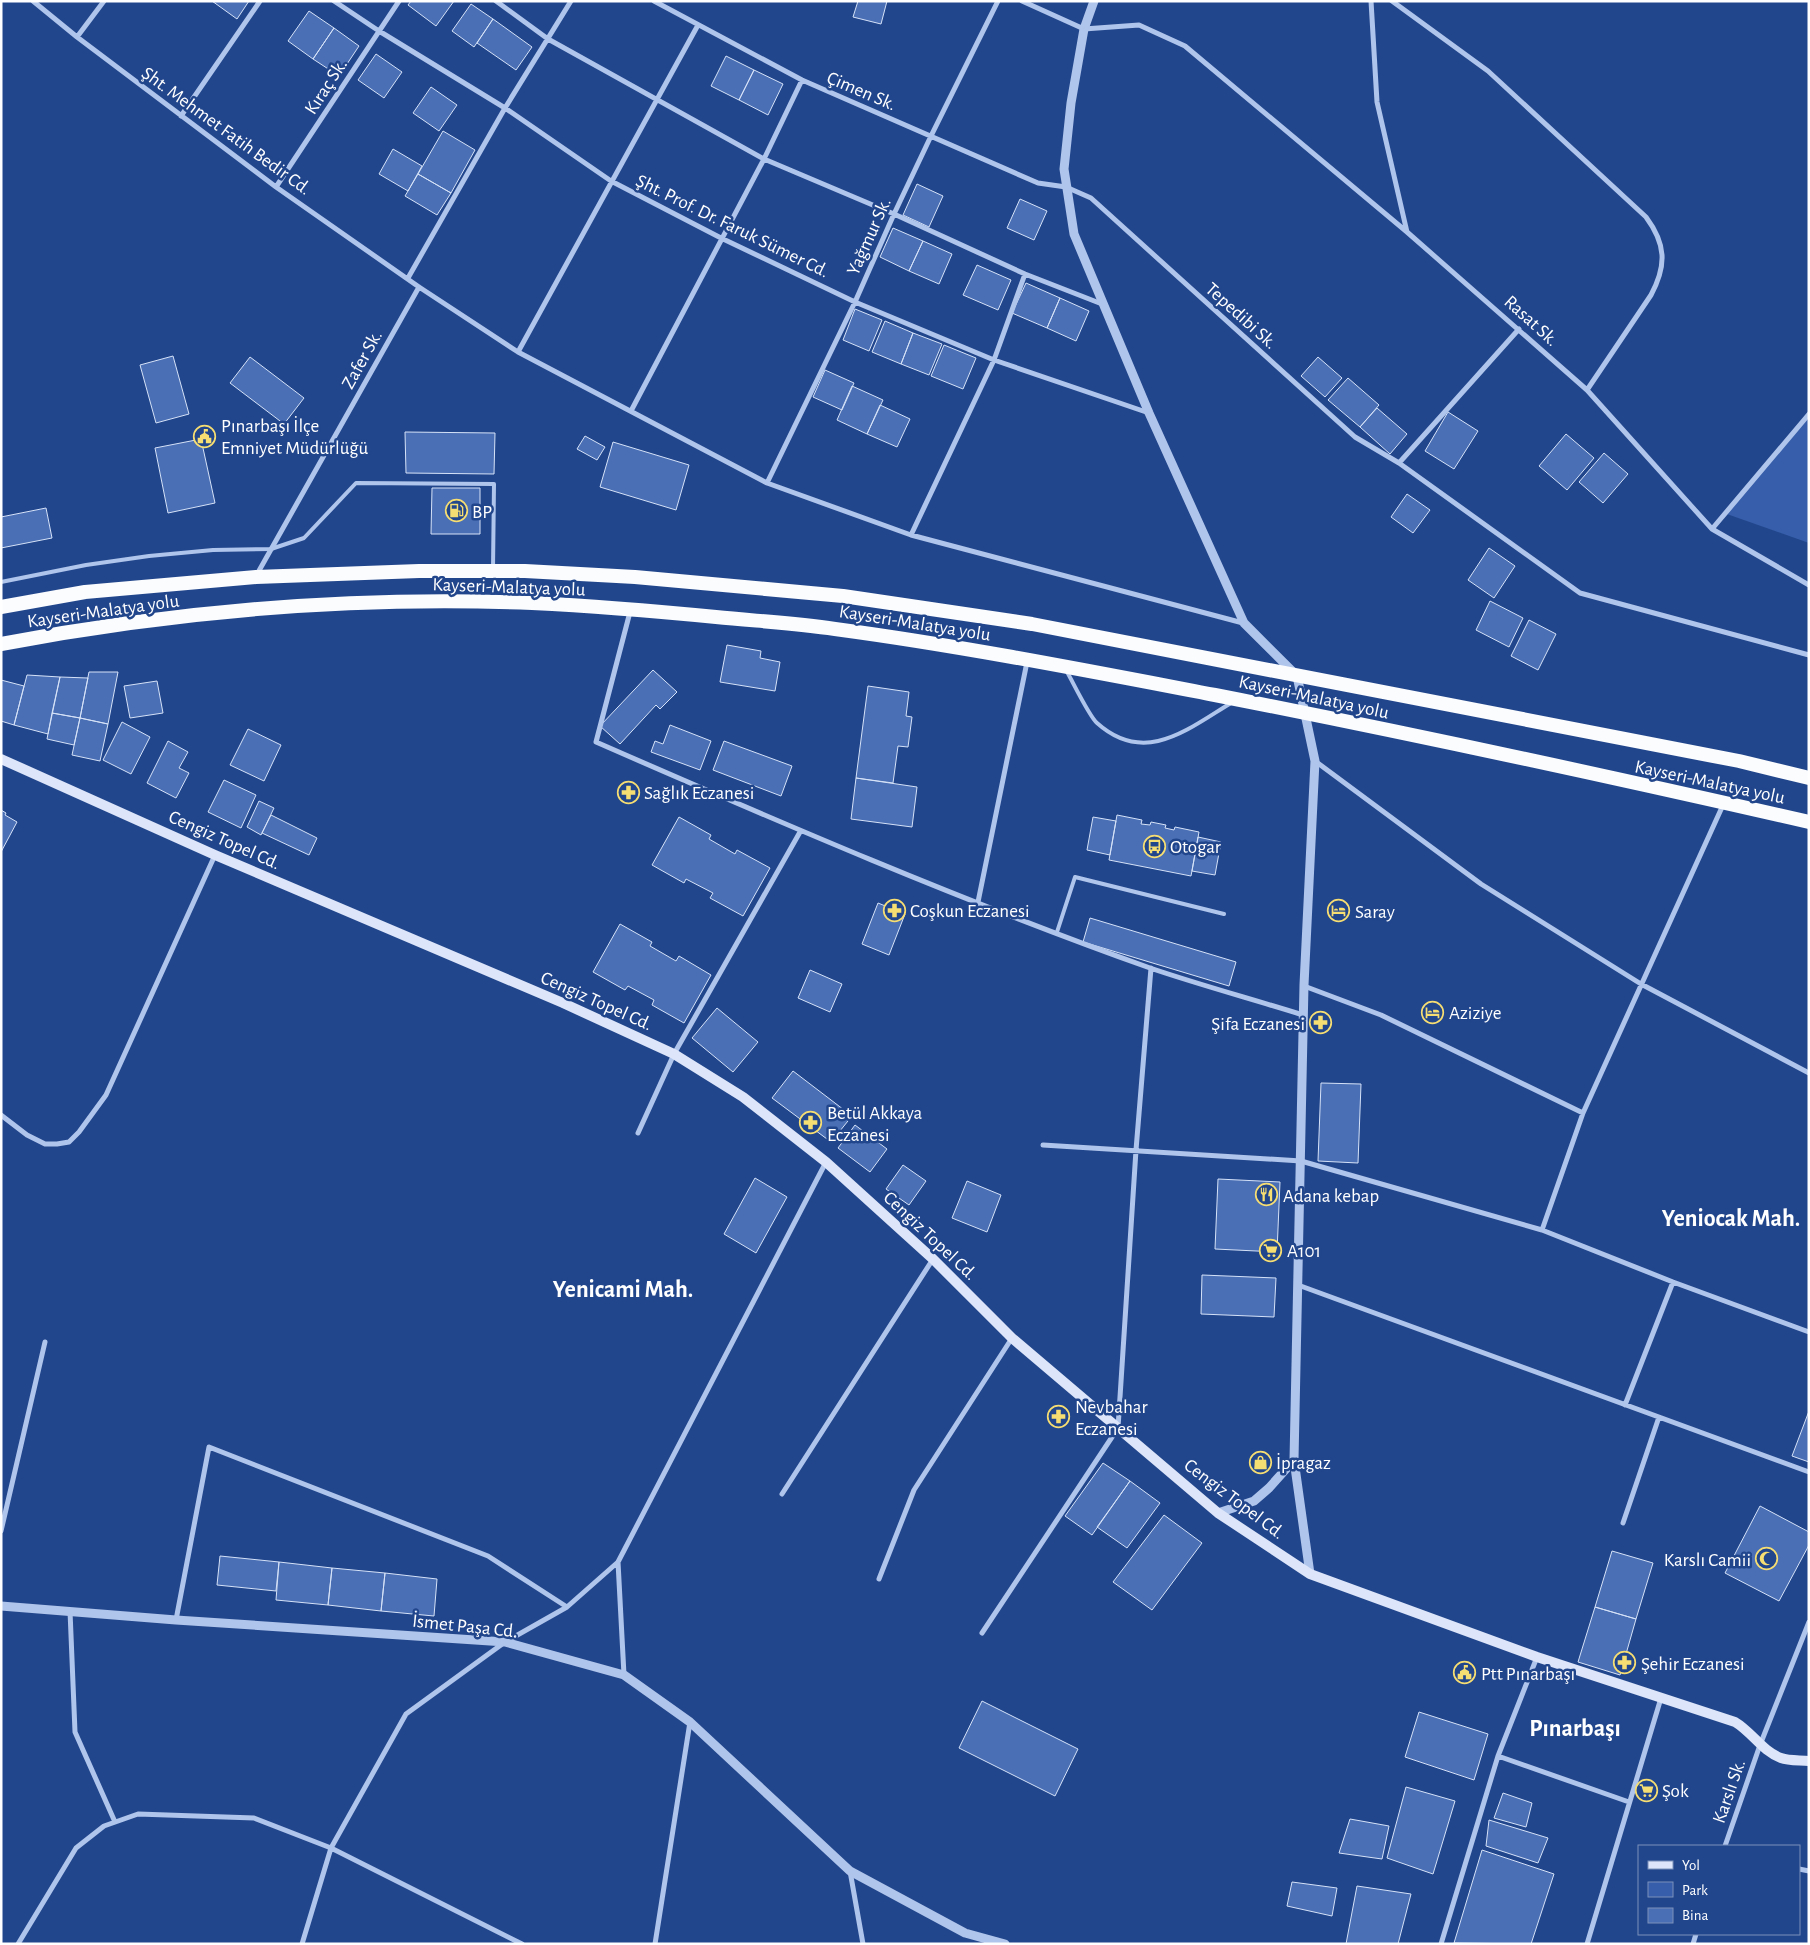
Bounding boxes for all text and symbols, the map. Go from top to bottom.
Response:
street label: Kıraç Sk. [301,56,351,118]
street label: Şht. Mehmet Fatih Bedir Cd. [138,64,314,199]
street label: Çimen Sk. [824,68,899,114]
street label: Şht. Prof. Dr. Faruk Sümer Cd. [633,171,832,281]
street label: Yağmur Sk. [844,195,895,278]
street label: Tepedibi Sk. [1202,279,1280,353]
street label: Rasat Sk. [1500,292,1562,350]
street label: Zafer Sk. [339,327,386,392]
place label: Pınarbaşı İlçe Emniyet Müdürlüğü [221,416,369,458]
public building icon: Pınarbaşı İlçe Emniyet Müdürlüğü [193,424,217,448]
fuel station icon: BP [444,499,468,523]
place label: BP [472,503,492,522]
street label: Kayseri-Malatya yolu [432,575,586,600]
street label: Kayseri-Malatya yolu [26,591,181,632]
street label: Kayseri-Malatya yolu [838,602,992,645]
street label: Kayseri-Malatya yolu [1237,672,1391,723]
street label: Kayseri-Malatya yolu [1633,757,1787,808]
pharmacy icon: Sağlık Eczanesi [616,780,640,804]
place label: Sağlık Eczanesi [644,784,754,803]
street label: Cengiz Topel Cd. [166,807,283,873]
bus stop icon: Otogar [1142,834,1166,858]
place label: Otogar [1170,838,1221,857]
pharmacy icon: Coşkun Eczanesi [882,898,906,922]
hotel icon: Saray [1327,899,1351,923]
place label: Coşkun Eczanesi [910,902,1030,921]
place label: Saray [1355,903,1395,922]
street label: Cengiz Topel Cd. [538,968,655,1034]
hotel icon: Aziziye [1421,1000,1445,1024]
place label: Aziziye [1449,1004,1501,1023]
pharmacy icon: Şifa Eczanesi [1309,1011,1333,1035]
place label: Şifa Eczanesi [1211,1015,1305,1034]
place label: Betül Akkaya Eczanesi [827,1104,923,1145]
pharmacy icon: Betül Akkaya Eczanesi [799,1111,823,1135]
restaurant icon: Adana kebap [1255,1183,1279,1207]
place label: Adana kebap [1283,1187,1379,1206]
street label: Cengiz Topel Cd. [880,1188,980,1284]
district label: Yeniocak Mah. [1662,1207,1800,1231]
supermarket icon: A101 [1259,1238,1283,1262]
place label: A101 [1287,1242,1321,1261]
district label: Yenicami Mah. [553,1278,693,1302]
place label: Nevbahar Eczanesi [1075,1398,1148,1439]
pharmacy icon: Nevbahar Eczanesi [1047,1405,1071,1429]
shop icon: İpragaz [1248,1450,1272,1474]
place label: İpragaz [1276,1453,1331,1473]
street label: Cengiz Topel Cd. [1180,1455,1288,1543]
mosque icon: Karslı Camii [1755,1547,1779,1571]
place label: Karslı Camii [1664,1551,1751,1570]
street label: İsmet Paşa Cd. [411,1611,519,1641]
pharmacy icon: Şehir Eczanesi [1613,1651,1637,1675]
place label: Şehir Eczanesi [1641,1655,1745,1674]
public building icon: Ptt Pınarbaşı [1453,1661,1477,1685]
place label: Ptt Pınarbaşı [1481,1665,1575,1684]
district label: Pınarbaşı [1529,1717,1621,1741]
street label: Karslı Sk. [1710,1757,1749,1826]
supermarket icon: Şok [1634,1778,1658,1802]
place label: Şok [1662,1782,1689,1801]
legend [1638,1845,1800,1935]
text: Yol [1682,1858,1700,1873]
text: Park [1682,1883,1708,1898]
text: Bina [1682,1908,1708,1923]

